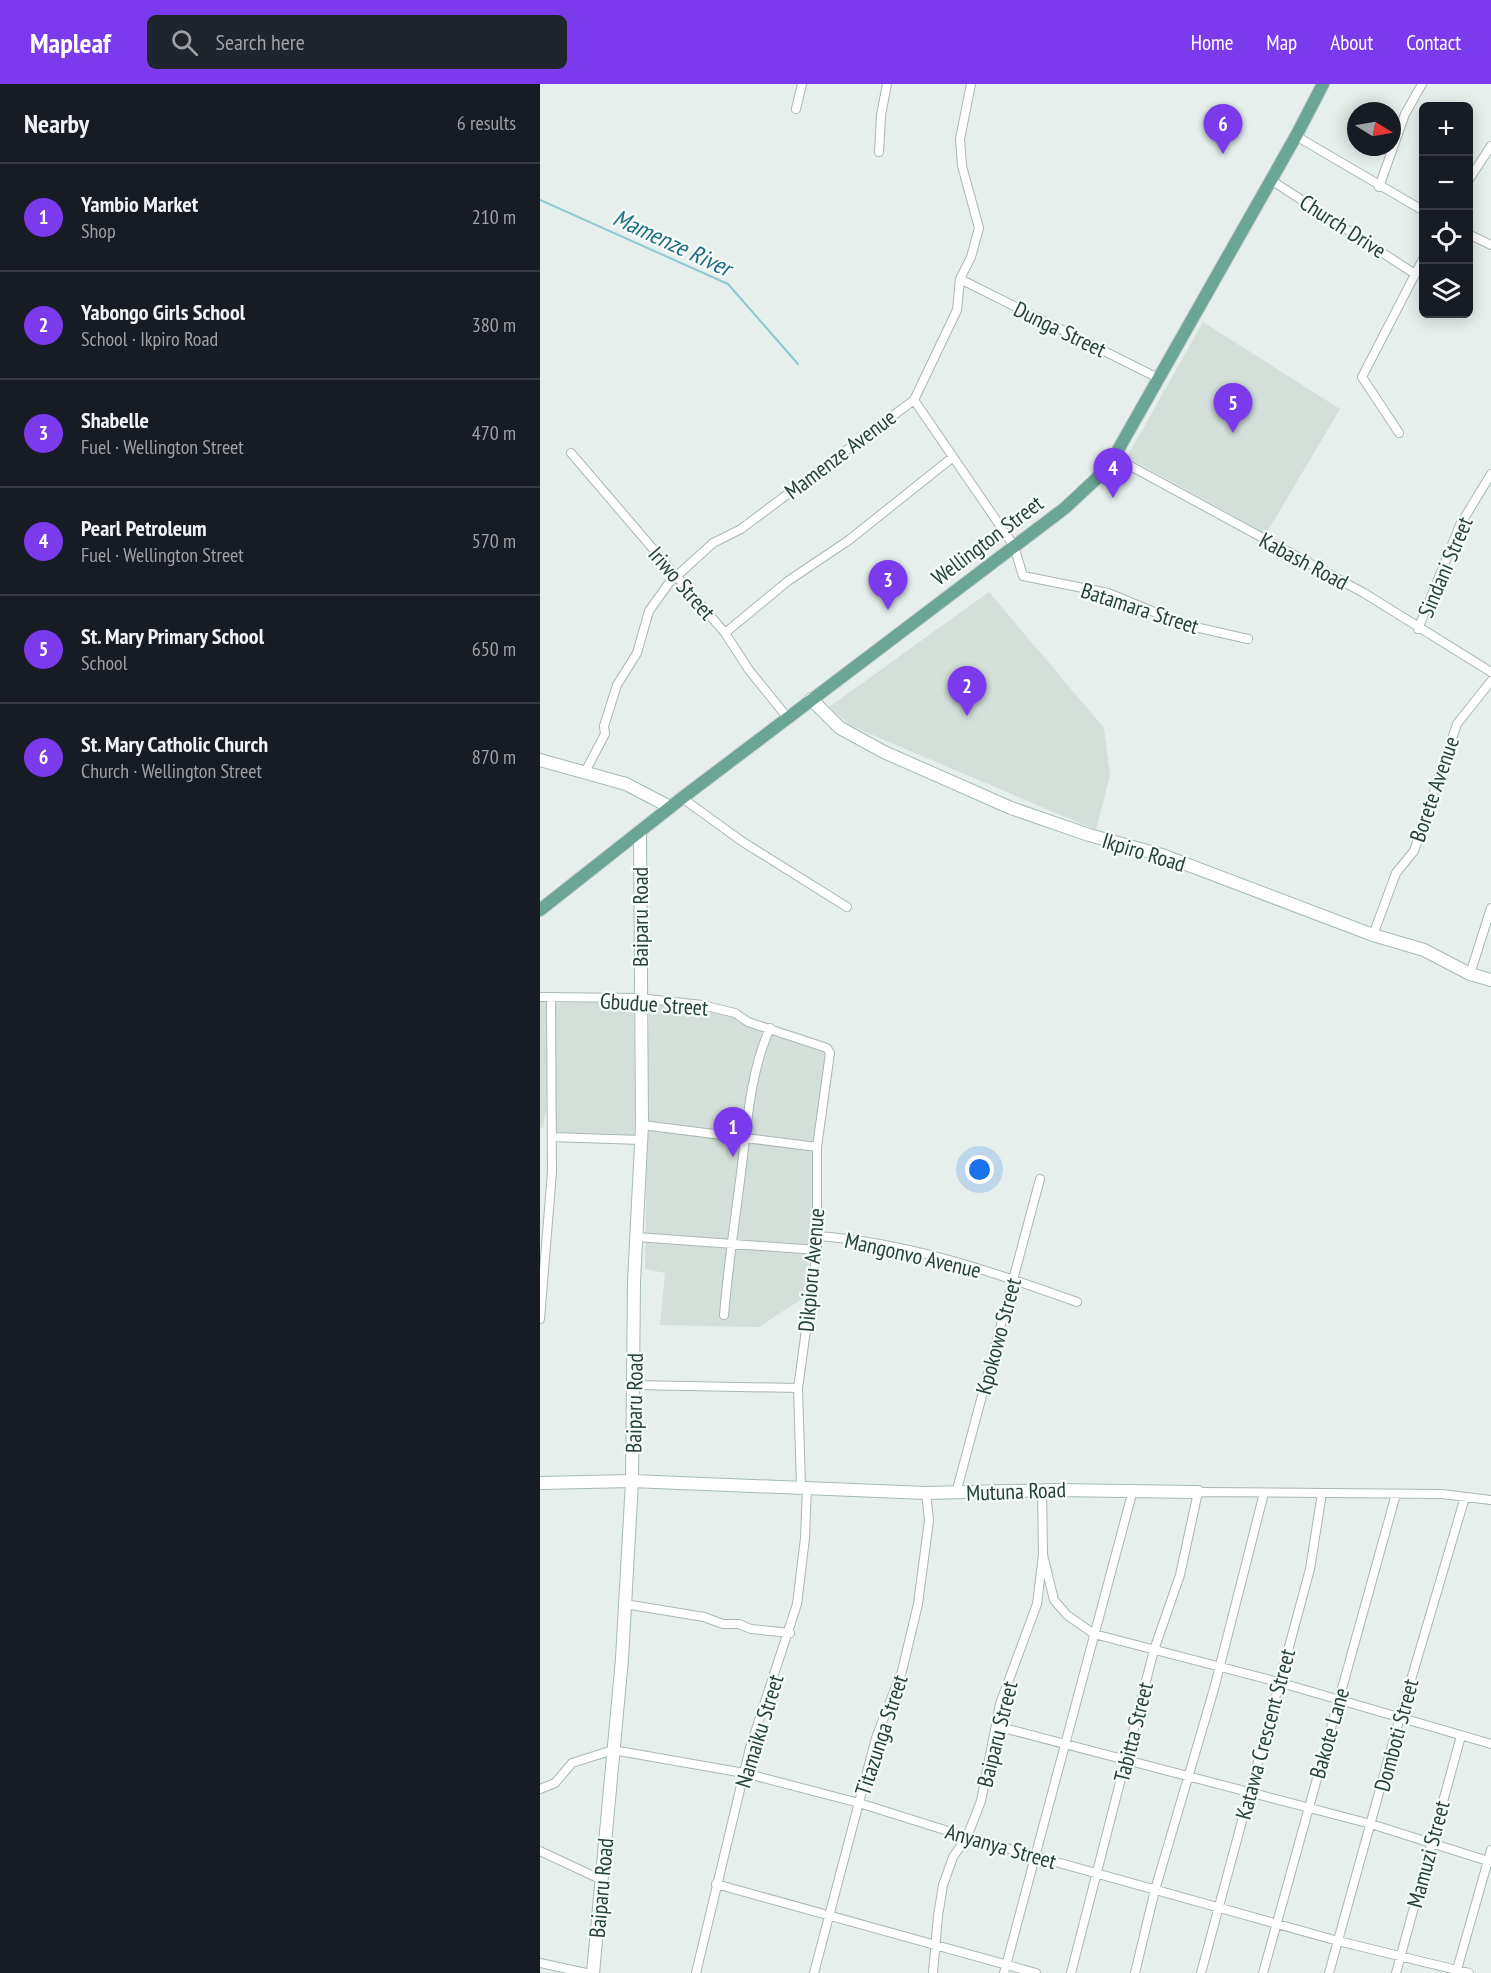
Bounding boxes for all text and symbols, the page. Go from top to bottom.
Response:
search box [147,15,567,69]
text: Mapleaf [30,24,111,61]
icon: search [168,26,201,59]
text: Search here [216,28,305,56]
text: Home [1191,29,1233,56]
text: Map [1266,29,1297,56]
text: About [1330,29,1373,56]
text: Contact [1406,29,1461,56]
north arrow [1347,102,1401,156]
map controls [1419,102,1473,318]
button: + [1419,102,1473,156]
pin: 6 [1204,104,1242,154]
text: Nearby [24,107,89,140]
text: 6 results [457,110,516,136]
button: − [1419,156,1473,210]
street label: Church Drive [1294,188,1392,264]
text: Yambio Market [81,190,198,218]
water label: Mamenze River [608,202,739,285]
text: 1 [39,204,48,230]
text: 210 m [472,204,516,230]
button: locate [1419,210,1473,264]
text: Shop [81,218,116,244]
button: layers [1419,264,1473,318]
street label: Dunga Street [1009,295,1111,363]
text: Yabongo Girls School [81,298,245,326]
text: 2 [39,312,48,338]
text: 380 m [472,312,516,338]
text: School · Ikpiro Road [81,326,218,352]
pin: 5 [1214,384,1252,433]
street label: Mamenze Avenue [779,403,901,505]
text: Shabelle [81,406,149,434]
text: 3 [39,420,48,446]
text: 470 m [472,420,516,446]
text: Fuel · Wellington Street [81,434,244,460]
pin: 4 [1094,448,1132,498]
street label: Wellington Street [926,489,1048,591]
street label: Sindani Street [1411,512,1479,622]
text: Pearl Petroleum [81,514,207,542]
street label: Kabash Road [1255,526,1353,596]
text: 4 [39,528,48,554]
text: 570 m [472,528,516,554]
street label: Iriwo Street [642,540,722,626]
text: Fuel · Wellington Street [81,542,244,568]
pin: 3 [868,560,908,610]
street label: Batamara Street [1078,576,1202,640]
text: St. Mary Primary School [81,622,264,650]
text: 5 [39,636,48,662]
text: 650 m [472,636,516,662]
text: School [81,650,127,676]
pin: 2 [948,666,986,716]
text: St. Mary Catholic Church [81,730,268,758]
street label: Borete Avenue [1403,733,1465,845]
text: 6 [39,744,48,770]
text: 870 m [472,744,516,770]
text: Church · Wellington Street [81,758,262,784]
street label: Ikpiro Road [1099,826,1189,878]
street label: Baiparu Road [626,867,654,967]
street label: Gbudue Street [599,986,709,1022]
pin: 1 [714,1108,752,1157]
your location [965,1155,994,1184]
street label: Dikpioru Avenue [792,1207,830,1333]
street label: Mangonvo Avenue [842,1226,984,1284]
street label: Kpokowo Street [969,1275,1027,1397]
street label: Baiparu Road [619,1353,649,1453]
street label: Mutuna Road [966,1475,1066,1507]
street label: Katawa Crescent Street [1229,1646,1301,1822]
street label: Namaiku Street [729,1671,789,1791]
street label: Titazunga Street [848,1671,914,1799]
street label: Domboti Street [1368,1676,1424,1794]
street label: Baiparu Street [970,1678,1024,1790]
street label: Tabitta Street [1107,1679,1159,1785]
street label: Bakote Lane [1303,1684,1355,1782]
street label: Mamuzi Street [1400,1797,1456,1911]
street label: Anyanya Street [942,1817,1060,1875]
street label: Baiparu Road [583,1837,619,1939]

